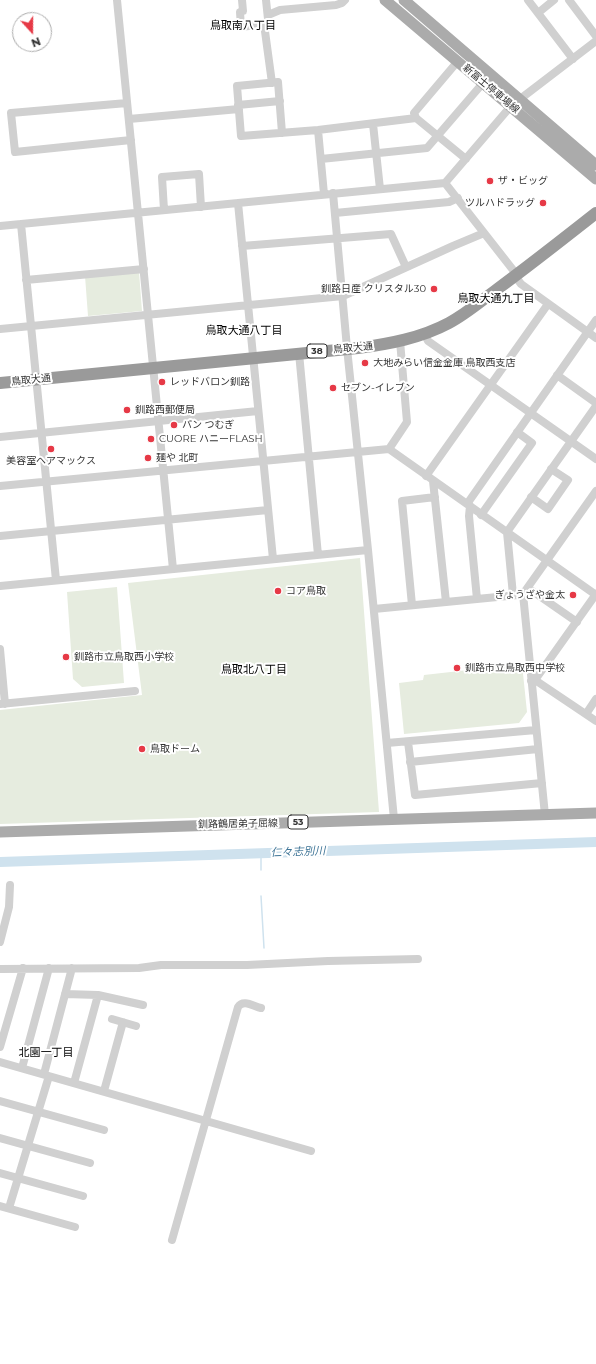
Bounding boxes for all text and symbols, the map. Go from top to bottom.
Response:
north arrow [12,12,52,52]
district label: 鳥取南八丁目 [210,19,276,33]
text: N [29,34,43,50]
street label: 新富士停車場線 [460,62,522,116]
place label: ザ・ビッグ [498,175,548,187]
marker: ザ・ビッグ [485,176,495,186]
place label: ツルハドラッグ [465,197,535,209]
marker: ツルハドラッグ [538,198,548,208]
place label: 釧路日産 クリスタル30 [321,283,426,295]
marker: 釧路日産 クリスタル30 [429,284,439,294]
district label: 鳥取大通九丁目 [458,292,534,306]
district label: 鳥取大通八丁目 [206,324,282,338]
street label: 鳥取大通 [333,340,373,356]
road number: 38 [307,344,327,358]
place label: 大地みらい信金金庫 鳥取西支店 [373,357,516,369]
marker: 大地みらい信金金庫 鳥取西支店 [360,358,370,368]
street label: 鳥取大通 [10,372,52,388]
place label: レッドバロン釧路 [170,376,250,388]
marker: レッドバロン釧路 [157,377,167,387]
place label: セブン-イレブン [341,382,415,394]
marker: セブン-イレブン [328,383,338,393]
place label: 釧路西郵便局 [135,404,195,416]
marker: 釧路西郵便局 [122,405,132,415]
place label: パン つむぎ [182,419,235,431]
marker: パン つむぎ [169,420,179,430]
place label: CUORE ハニーFLASH [159,433,263,445]
marker: CUORE ハニーFLASH [146,434,156,444]
marker: 美容室ヘアマックス [46,444,56,454]
place label: 麺や 北町 [156,452,199,464]
marker: 麺や 北町 [143,453,153,463]
place label: 美容室ヘアマックス [6,455,96,467]
place label: コア鳥取 [286,585,326,597]
marker: コア鳥取 [273,586,283,596]
place label: ぎょうざや金太 [495,589,565,601]
marker: ぎょうざや金太 [568,590,578,600]
place label: 釧路市立鳥取西小学校 [74,651,174,663]
marker: 釧路市立鳥取西小学校 [61,652,71,662]
place label: 釧路市立鳥取西中学校 [465,662,565,674]
district label: 鳥取北八丁目 [221,663,287,677]
marker: 釧路市立鳥取西中学校 [452,663,462,673]
place label: 鳥取ドーム [150,743,200,755]
marker: 鳥取ドーム [137,744,147,754]
road number: 53 [288,815,308,829]
street label: 釧路鶴居弟子屈線 [198,817,278,831]
water label: 仁々志別川 [270,844,326,860]
district label: 北園一丁目 [19,1046,73,1060]

